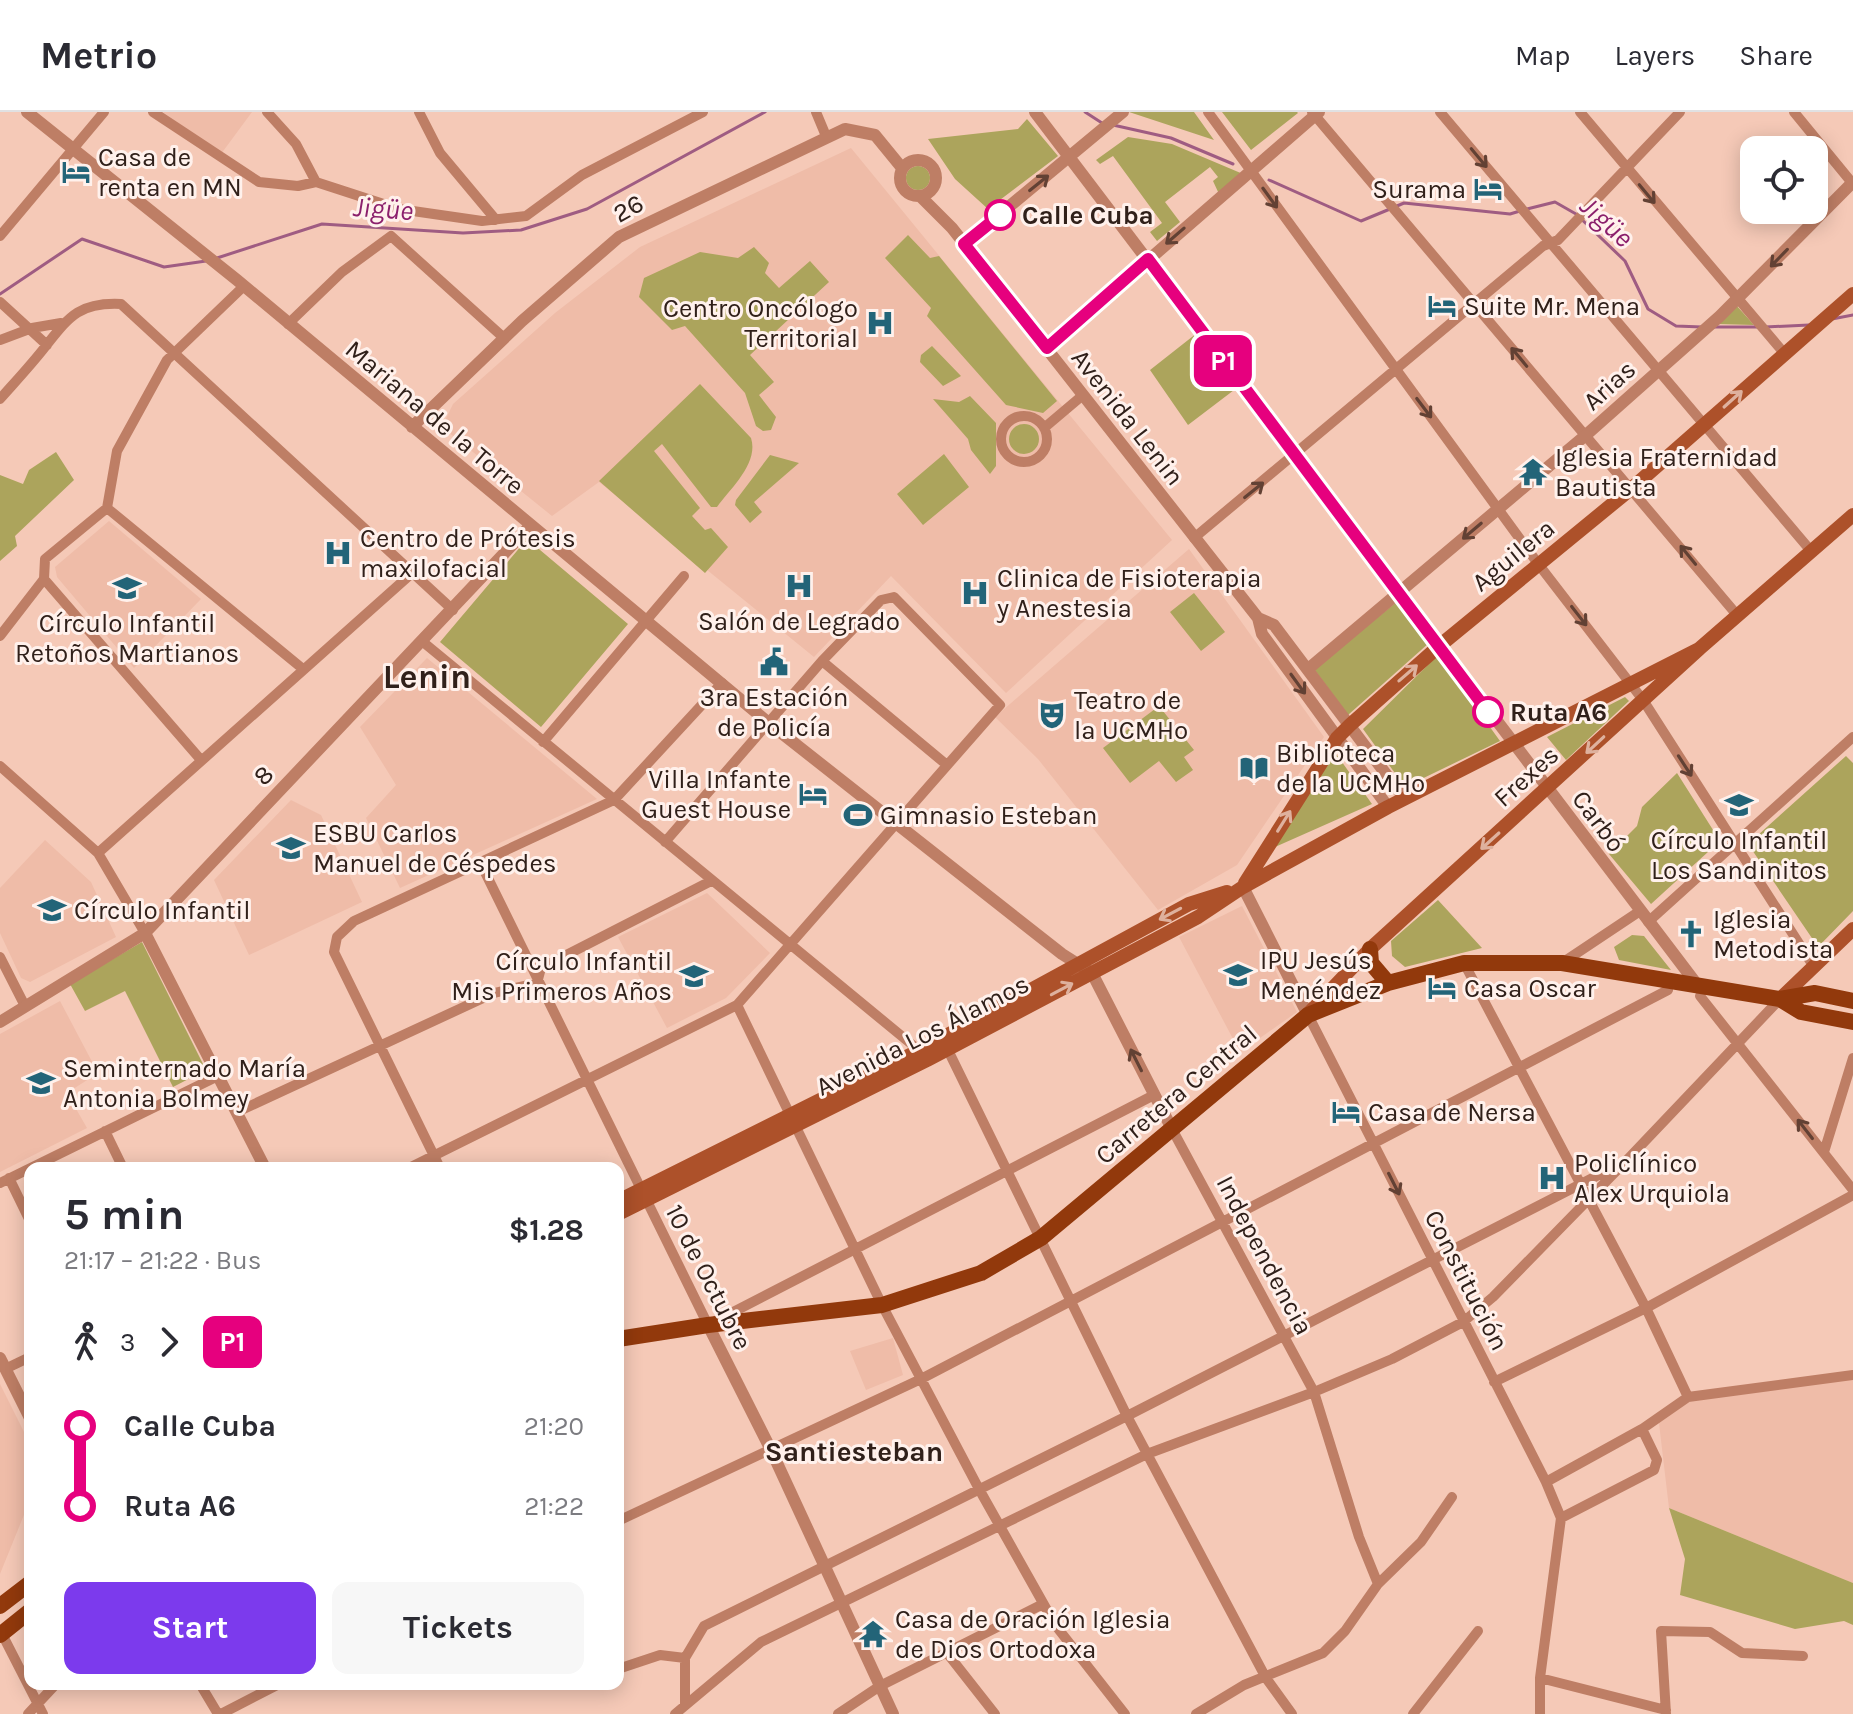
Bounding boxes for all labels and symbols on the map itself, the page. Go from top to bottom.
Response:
place label: Casa de renta en MN [98,142,242,203]
one-way arrow [1470,148,1488,168]
hotel icon: Casa de renta en MN [61,157,91,187]
one-way arrow [1028,174,1048,192]
place label: Surama [1372,174,1466,205]
hotel icon: Surama [1473,174,1503,204]
one-way arrow [1638,183,1656,204]
one-way arrow [1262,187,1278,209]
street label: 26 [608,188,649,229]
water label: Jigüe [1573,189,1640,254]
water label: Jigüe [352,190,414,227]
marker: Calle Cuba [985,200,1015,230]
place label: Calle Cuba [1022,200,1154,231]
one-way arrow [1165,227,1185,245]
one-way arrow [1770,248,1789,267]
hotel icon: Suite Mr. Mena [1427,291,1457,321]
place label: Suite Mr. Mena [1464,291,1640,322]
place label: Centro Oncólogo Territorial [663,293,858,354]
hospital icon: Centro Oncólogo Territorial [865,308,895,338]
street label: Mariana de la Torre [339,334,530,501]
line badge: P1 [1187,335,1259,387]
street label: Avenida Lenin [1065,343,1191,492]
one-way arrow [1510,347,1528,367]
street label: Arias [1577,354,1642,417]
one-way arrow [1723,390,1743,408]
one-way arrow [1415,397,1432,418]
place label: Iglesia Fraternidad Bautista [1555,442,1778,503]
temple icon: Iglesia Fraternidad Bautista [1518,457,1548,487]
one-way arrow [1244,481,1265,499]
street label: Aguilera [1466,513,1561,598]
one-way arrow [1462,522,1482,540]
place label: Centro de Prótesis maxilofacial [360,523,576,584]
hospital icon: Centro de Prótesis maxilofacial [323,538,353,568]
one-way arrow [1679,545,1696,566]
place label: Clinica de Fisioterapia y Anestesia [996,563,1261,624]
hospital icon: Salón de Legrado [784,571,814,601]
school or university icon: Círculo Infantil Retoños Martianos [112,573,142,603]
hospital icon: Clinica de Fisioterapia y Anestesia [960,578,990,608]
one-way arrow [1570,605,1587,626]
place label: Salón de Legrado [698,606,900,637]
place label: Círculo Infantil Retoños Martianos [15,608,239,669]
public building icon: 3ra Estación de Policía [759,647,789,677]
district label: Lenin [383,657,471,697]
one-way arrow [1397,664,1417,682]
one-way arrow [1289,673,1306,694]
place label: 3ra Estación de Policía [700,682,848,743]
place label: Teatro de la UCMHo [1074,685,1188,746]
marker: Ruta A6 [1473,697,1503,727]
place label: Ruta A6 [1510,697,1607,728]
theatre icon: Teatro de la UCMHo [1037,700,1067,730]
one-way arrow [1586,735,1606,753]
place label: Biblioteca de la UCMHo [1276,738,1425,799]
street label: Frexes [1487,739,1565,814]
library icon: Biblioteca de la UCMHo [1239,753,1269,783]
one-way arrow [1678,754,1694,777]
street label: 8 [247,759,280,792]
place label: Villa Infante Guest House [641,764,791,825]
hotel icon: Villa Infante Guest House [798,779,828,809]
street label: Carbó [1565,784,1632,858]
school or university icon: Círculo Infantil Los Sandinitos [1724,790,1754,820]
sports icon: Gimnasio Esteban [843,800,873,830]
place label: Gimnasio Esteban [880,800,1097,831]
one-way arrow [1277,810,1293,833]
place label: ESBU Carlos Manuel de Céspedes [313,818,556,879]
place label: Círculo Infantil Los Sandinitos [1651,825,1827,886]
one-way arrow [1480,832,1500,850]
school or university icon: ESBU Carlos Manuel de Céspedes [276,833,306,863]
school or university icon: Círculo Infantil [37,895,67,925]
place label: Círculo Infantil [74,895,251,926]
place label: Iglesia Metodista [1713,904,1833,965]
one-way arrow [1159,907,1182,923]
church icon: Iglesia Metodista [1676,919,1706,949]
place label: IPU Jesús Menéndez [1260,945,1381,1006]
place label: Círculo Infantil Mis Primeros Años [451,946,672,1007]
school or university icon: IPU Jesús Menéndez [1223,960,1253,990]
school or university icon: Círculo Infantil Mis Primeros Años [679,961,709,991]
street label: Avenida Los Álamos [810,967,1034,1103]
hotel icon: Casa Oscar [1427,973,1457,1003]
place label: Casa Oscar [1464,973,1597,1004]
one-way arrow [1050,981,1073,997]
street label: Carretera Central [1089,1018,1263,1171]
one-way arrow [1128,1049,1143,1073]
place label: Seminternado María Antonia Bolmey [63,1053,306,1114]
school or university icon: Seminternado María Antonia Bolmey [26,1068,56,1098]
hotel icon: Casa de Nersa [1331,1097,1361,1127]
place label: Casa de Nersa [1368,1097,1536,1128]
one-way arrow [1797,1119,1814,1140]
place label: Policlínico Alex Urquiola [1574,1148,1730,1209]
hospital icon: Policlínico Alex Urquiola [1537,1163,1567,1193]
street label: Independencia [1210,1170,1320,1340]
one-way arrow [1386,1172,1402,1195]
street label: 10 de Octubre [659,1199,758,1355]
street label: Constitución [1418,1205,1515,1356]
district label: Santiesteban [765,1435,943,1468]
place label: Casa de Oración Iglesia de Dios Ortodoxa [895,1604,1170,1665]
temple icon: Casa de Oración Iglesia de Dios Ortodoxa [858,1619,888,1649]

